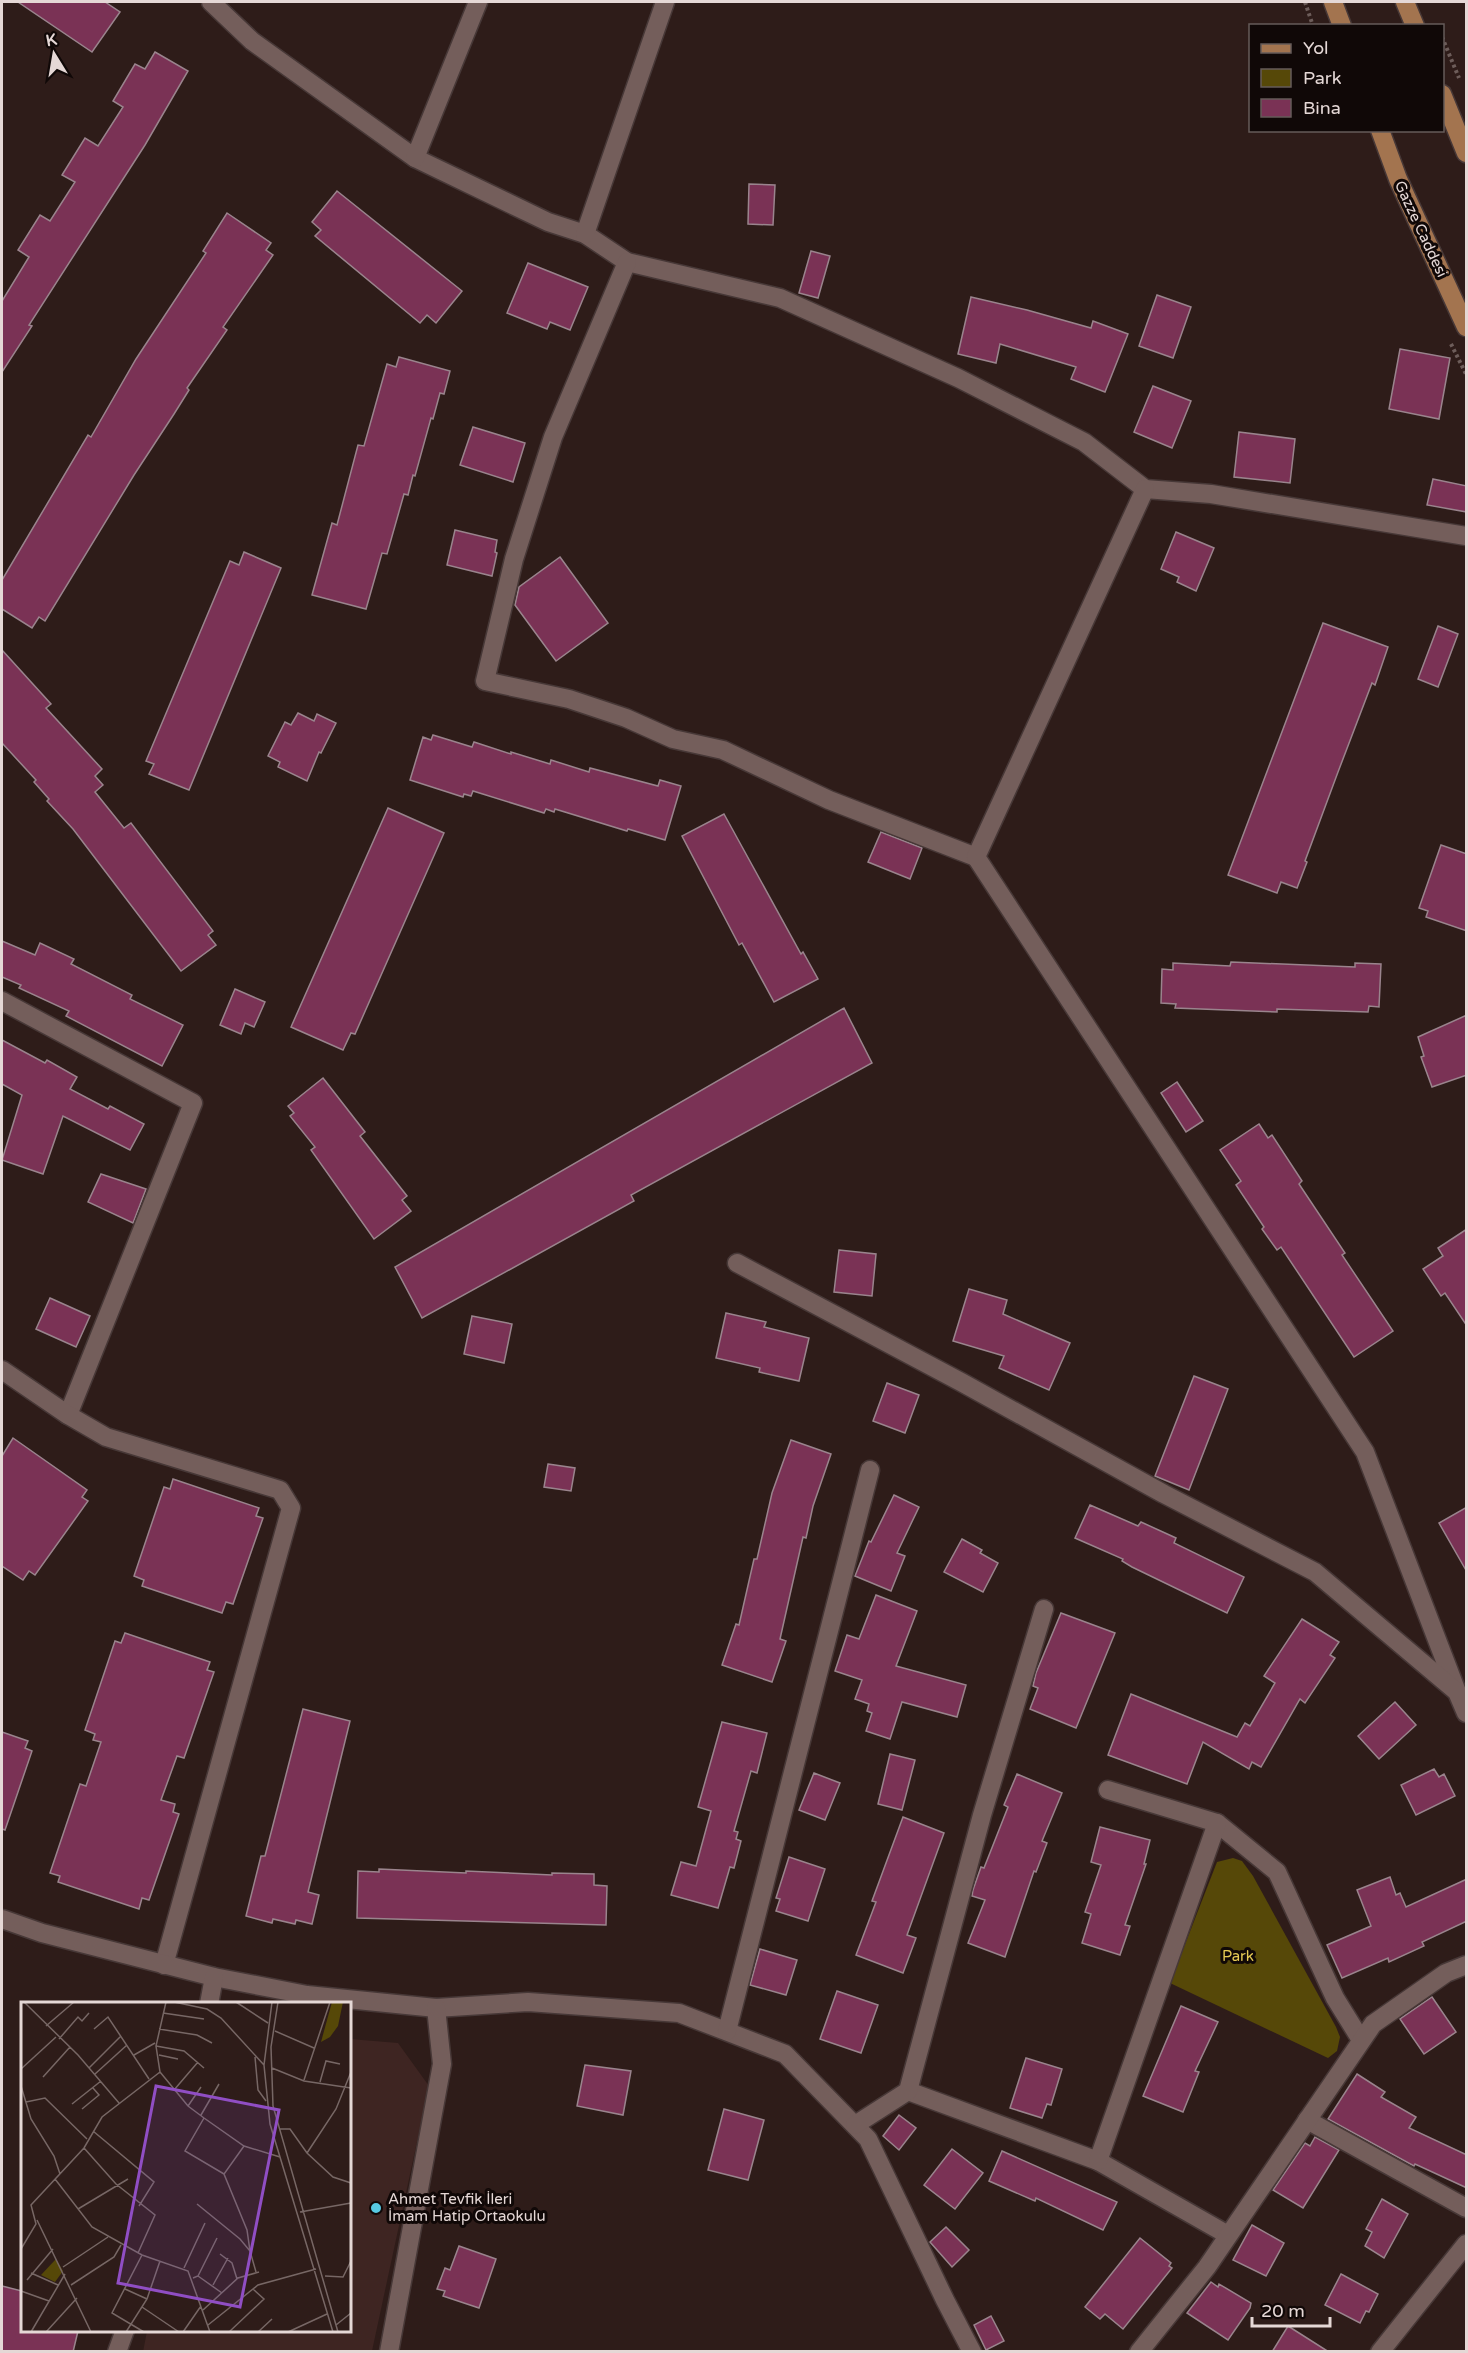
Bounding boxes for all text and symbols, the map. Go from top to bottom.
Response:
north arrow [24,24,84,84]
legend [1249,24,1444,132]
text: K [44,29,59,51]
text: Yol [1303,37,1329,59]
text: Park [1303,67,1342,89]
text: Bina [1303,97,1341,119]
street label: Gazze Caddesi [1391,178,1451,280]
park label: Park [1222,1947,1254,1965]
inset map [21,2002,351,2332]
place label: Ahmet Tevfik İleri İmam Hatip Ortaokulu [388,2190,546,2225]
marker: Ahmet Tevfik İleri İmam Hatip Ortaokulu [369,2201,383,2215]
scale bar [1252,2290,1330,2328]
text: 20 m [1261,2300,1305,2322]

